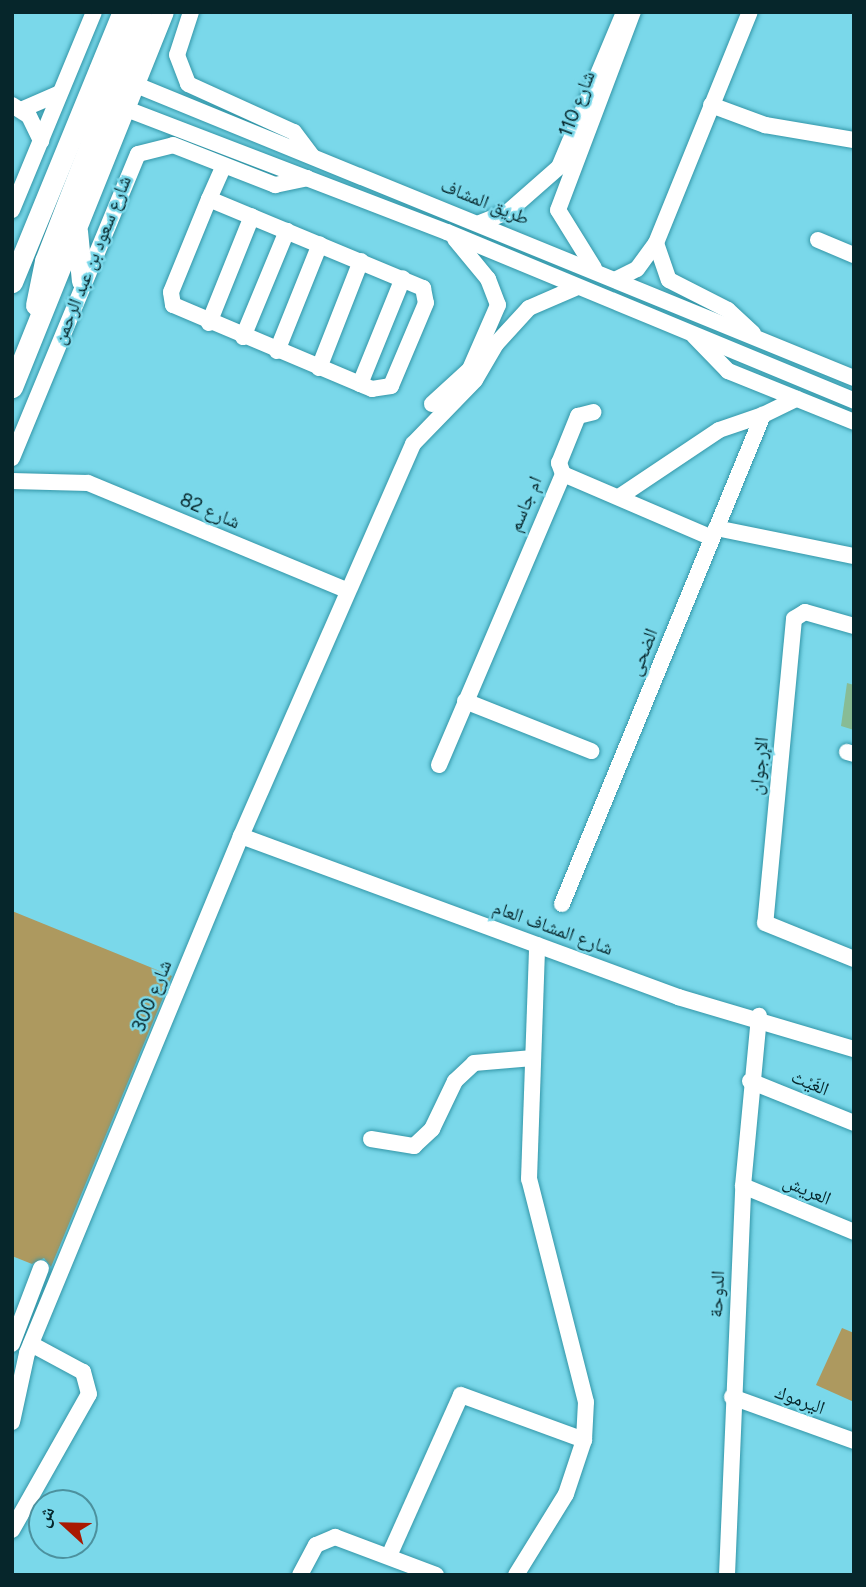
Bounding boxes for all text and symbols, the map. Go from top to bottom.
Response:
street label: شارع 110 [554,68,600,140]
street label: شارع سعود بن عبد الرحمن [48,172,136,348]
street label: طريق المشاف [437,174,533,230]
street label: ام جاسم [503,473,547,535]
street label: شارع 82 [177,488,243,534]
street label: الضحى [623,625,663,679]
street label: الإرجوان [745,736,773,796]
street label: شارع المشاف العام [490,896,616,960]
street label: شارع 300 [127,957,177,1035]
street label: الغَيْث [788,1065,832,1101]
street label: العريش [780,1170,834,1210]
street label: الدوحة [704,1270,730,1318]
street label: اليرموك [772,1381,828,1419]
north arrow [28,1489,98,1559]
text: ش [30,1503,59,1530]

